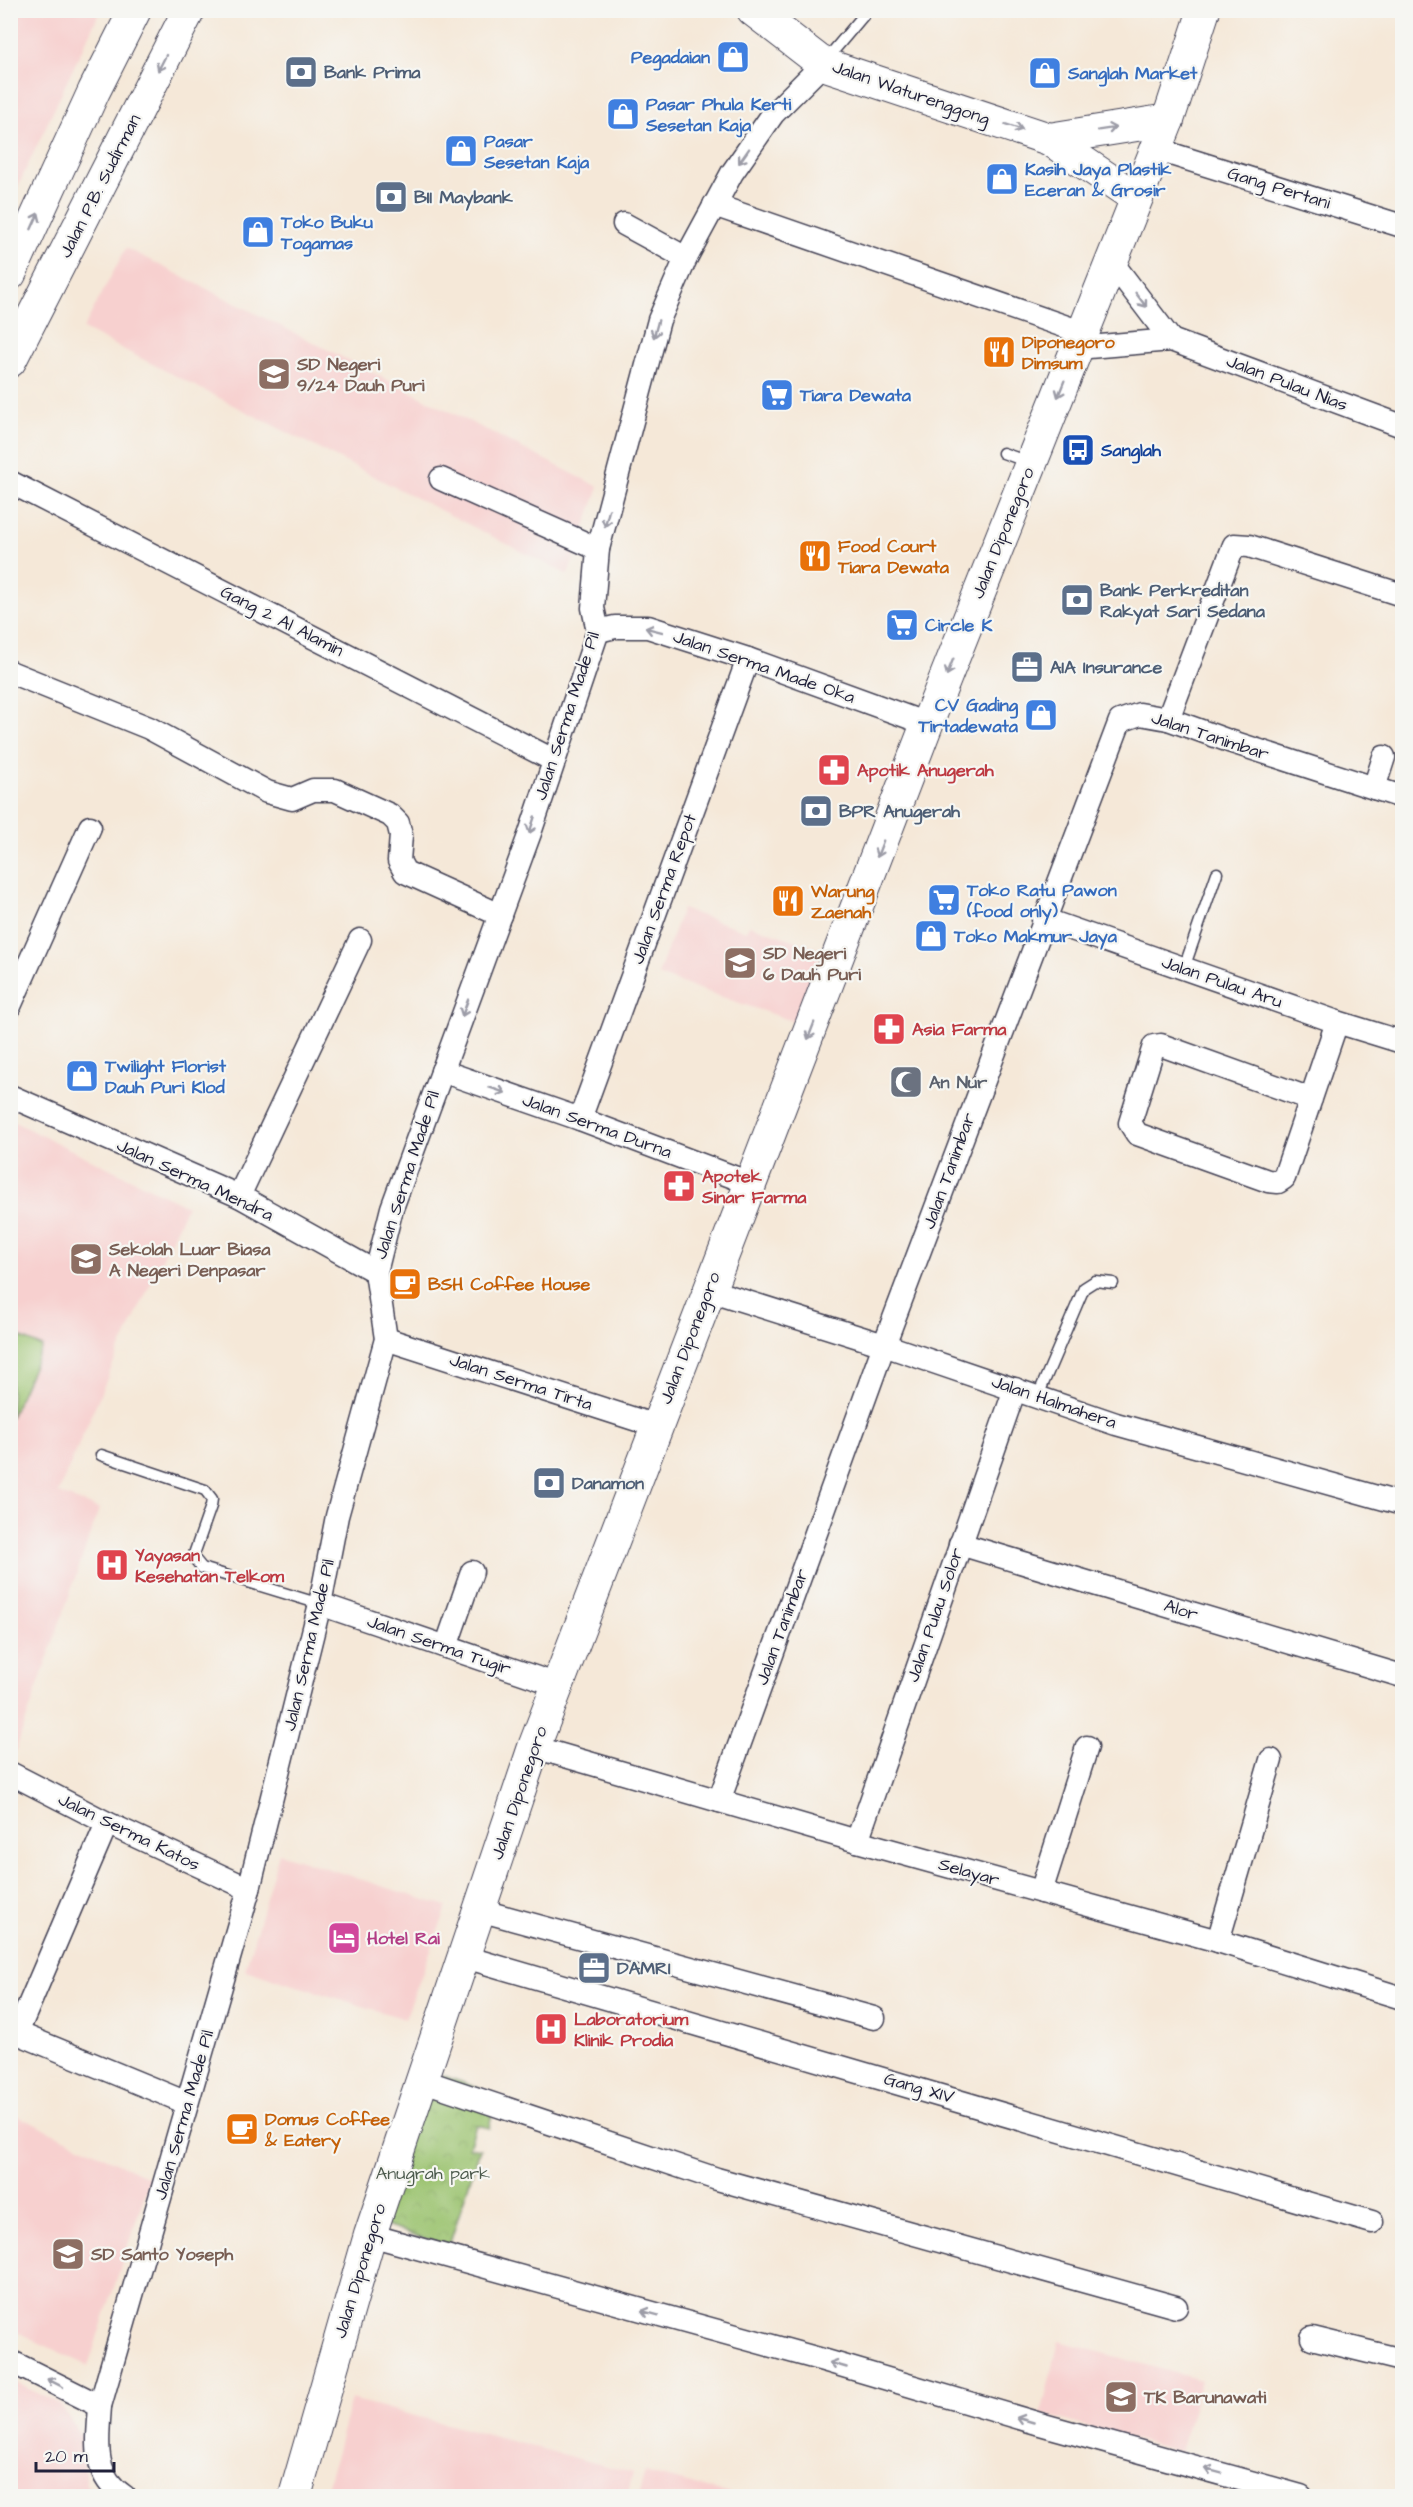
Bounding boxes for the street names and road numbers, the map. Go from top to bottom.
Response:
street label: Jalan Waturenggong [829,54,993,133]
street label: Jalan P.B. Sudirman [53,110,147,262]
street label: Gang Pertani [1224,160,1334,217]
street label: Jalan Pulau Nias [1223,348,1351,418]
street label: Jalan Diponegoro [965,464,1042,603]
street label: Gang 2 Al Alamin [216,579,348,664]
street label: Jalan Serma Made Oka [670,624,858,710]
street label: Jalan Serma Made Pil [528,628,606,803]
street label: Jalan Tanimbar [1148,705,1272,767]
street label: Jalan Serma Repot [625,810,703,968]
street label: Jalan Pulau Aru [1158,950,1286,1014]
street label: Jalan Serma Made Pil [368,1087,446,1262]
street label: Jalan Serma Durna [519,1087,675,1165]
street label: Jalan Tanimbar [916,1109,982,1233]
street label: Jalan Serma Mendra [112,1133,278,1227]
street label: Jalan Diponegoro [653,1268,728,1408]
street label: Jalan Serma Tirta [446,1347,596,1417]
street label: Jalan Halmahera [988,1369,1120,1435]
street label: Jalan Pulau Solor [900,1544,970,1685]
street label: Jalan Serma Made Pil [277,1556,341,1733]
street label: Jalan Tanimbar [749,1565,815,1689]
street label: Alor [1161,1593,1201,1627]
street label: Jalan Serma Tugir [363,1609,514,1682]
street label: Jalan Diponegoro [484,1723,554,1863]
street label: Jalan Serma Katos [54,1787,204,1877]
street label: Selayar [935,1851,1002,1894]
street label: Jalan Serma Made Pil [148,2027,220,2203]
street label: Gang XIV [881,2066,957,2111]
street label: Jalan Diponegoro [328,2201,393,2342]

